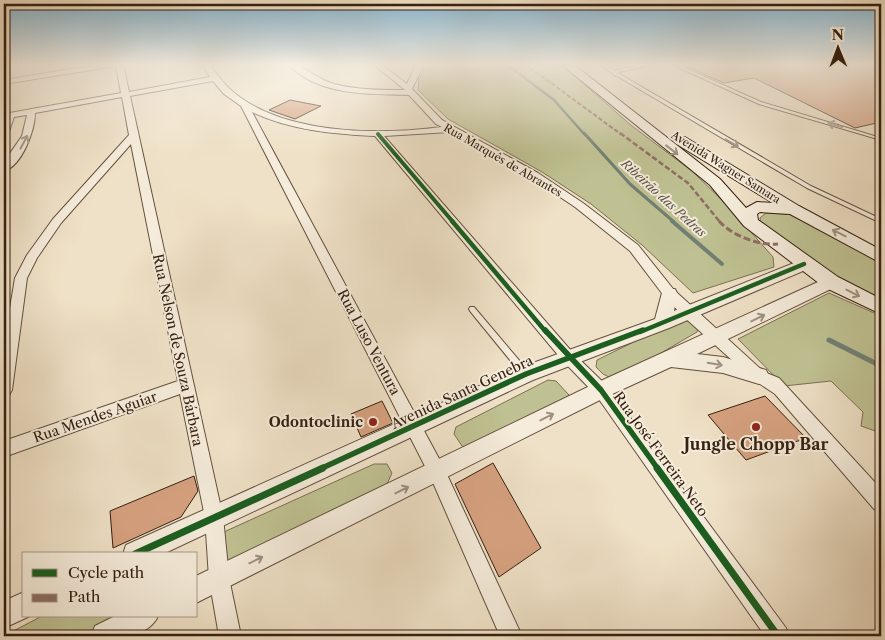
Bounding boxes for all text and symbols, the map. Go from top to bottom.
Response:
north arrow [812,22,862,72]
text: N [832,26,844,44]
street label: Rua Marquês de Abrantes [441,120,565,200]
one-way arrow [827,120,843,130]
street label: Avenida Wagner Samara [668,127,783,206]
one-way arrow [19,135,29,150]
one-way arrow [725,138,739,148]
one-way arrow [665,144,678,155]
water label: Ribeirão das Pedras [618,155,710,241]
one-way arrow [832,228,847,237]
street label: Rua Nelson de Souza Bárbara [149,252,207,448]
street label: Rua Luso Ventura [333,286,405,399]
one-way arrow [845,289,860,298]
one-way arrow [750,313,765,323]
street label: Avenida Santa Genebra [387,351,536,433]
one-way arrow [707,359,723,369]
street label: Rua Mendes Aguiar [31,387,159,447]
street label: Rua José Ferreira Neto [610,388,712,520]
one-way arrow [539,412,554,421]
place label: Odontoclinic [269,413,363,431]
marker: Odontoclinic [367,416,379,428]
marker: Jungle Chopp Bar [750,421,762,433]
place label: Jungle Chopp Bar [681,434,829,454]
one-way arrow [394,484,409,494]
legend [22,552,198,618]
one-way arrow [248,555,263,565]
text: Cycle path [68,563,145,582]
text: Path [68,587,101,606]

